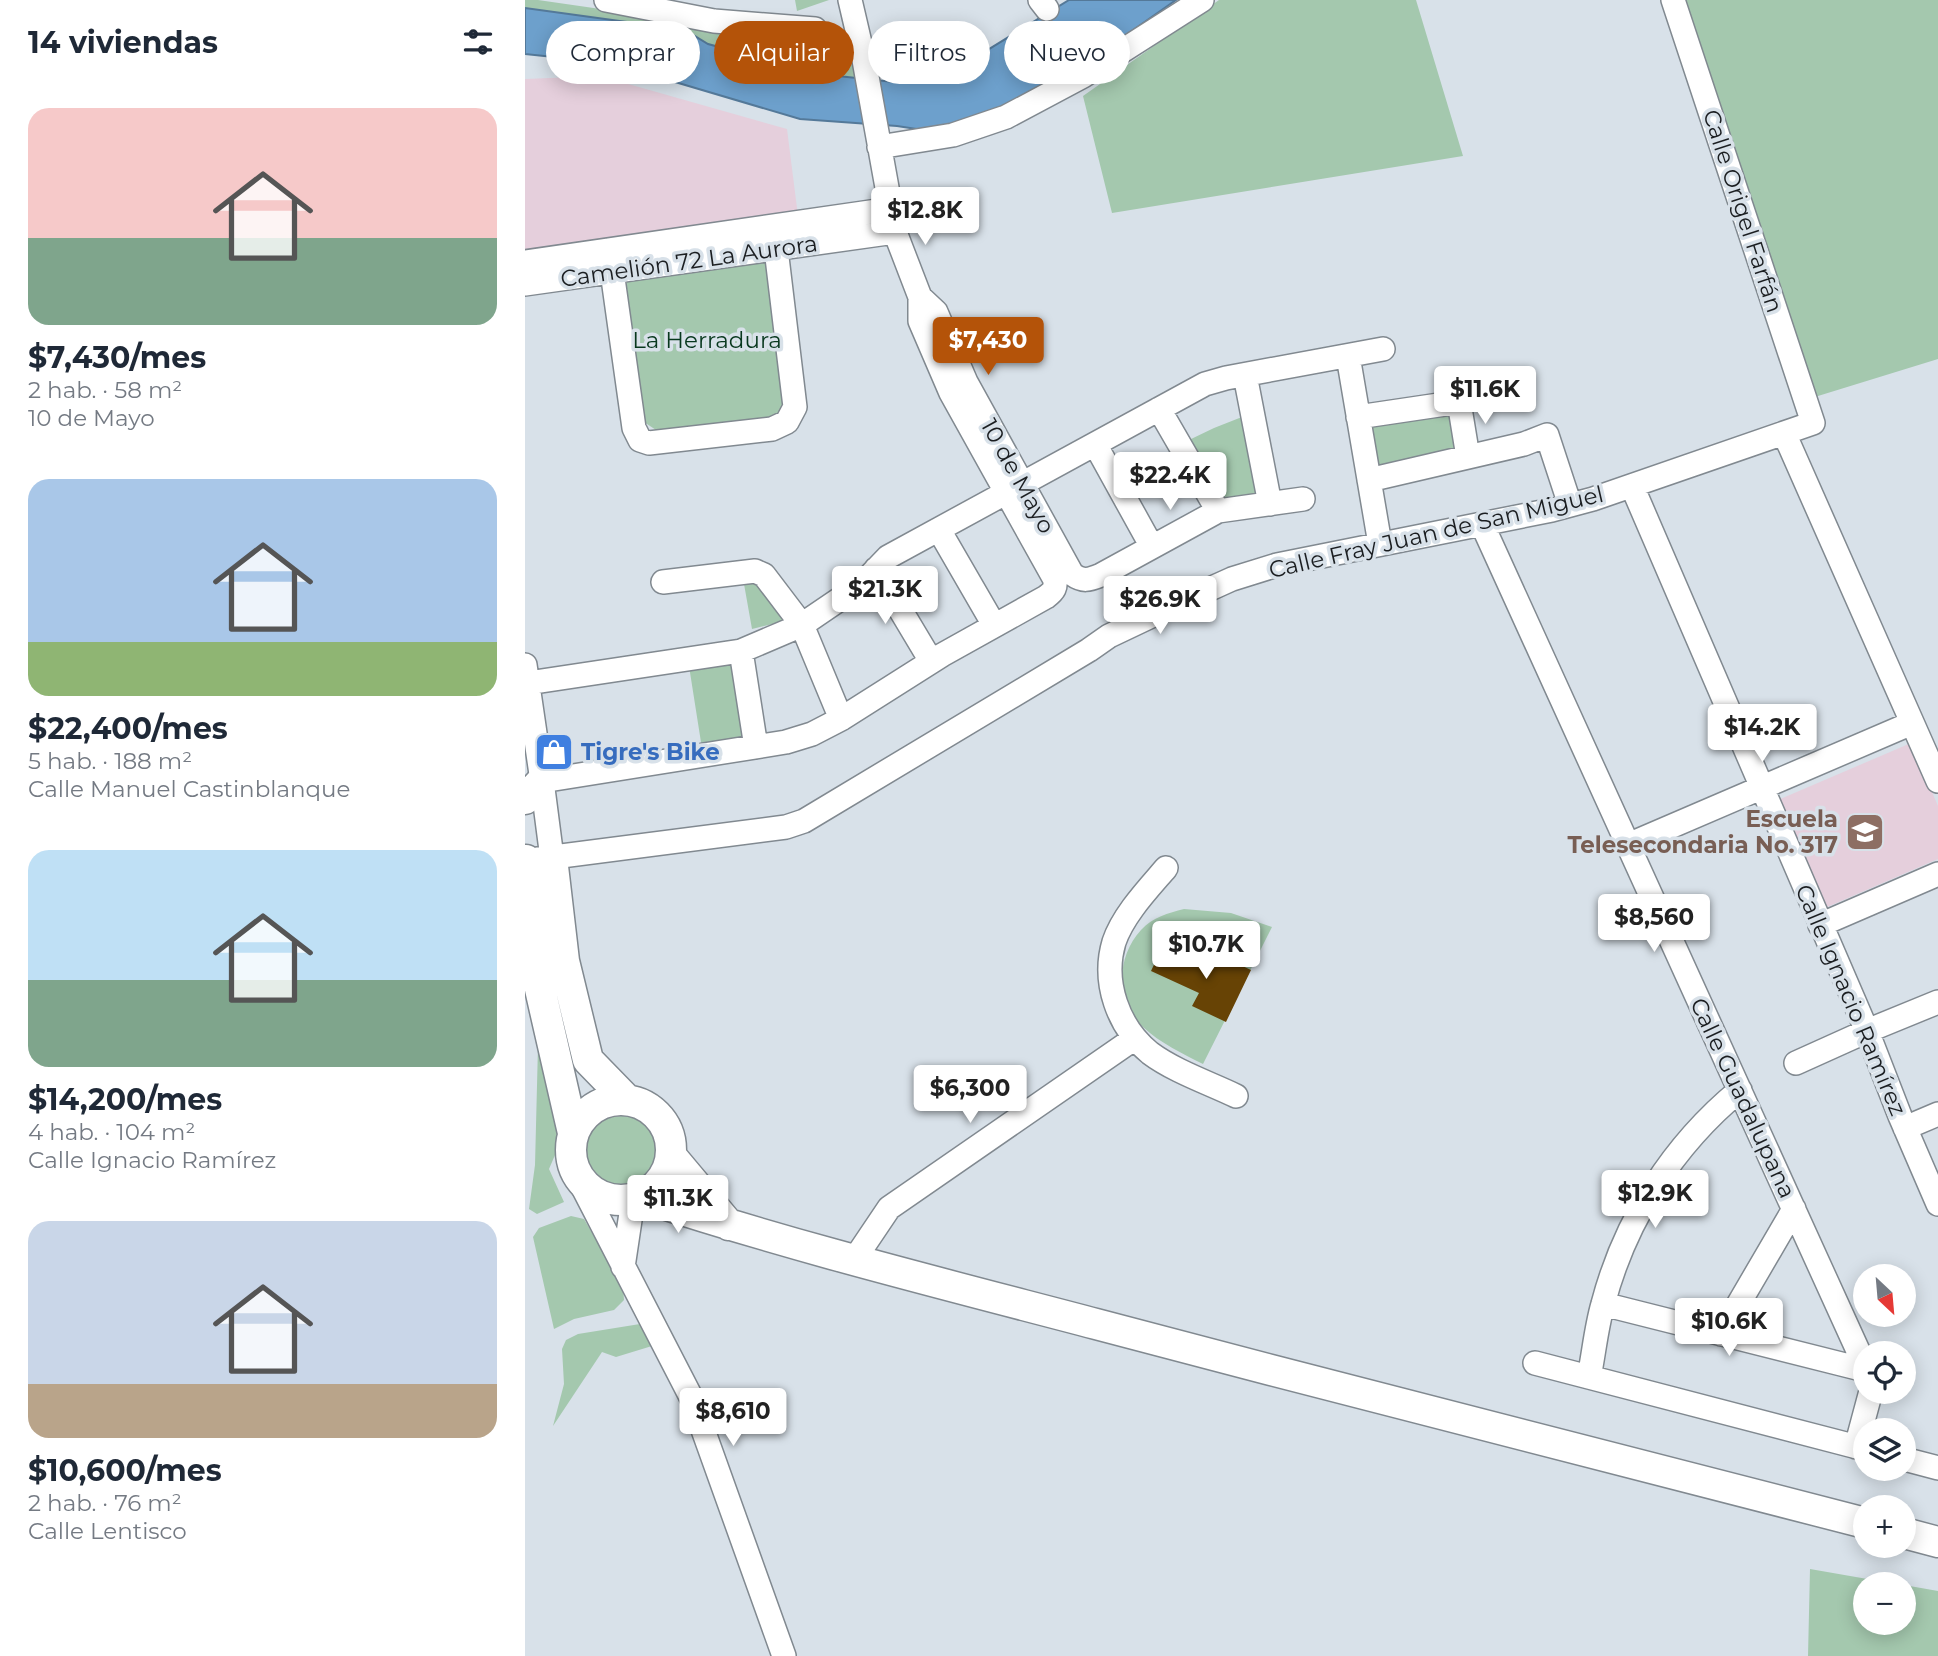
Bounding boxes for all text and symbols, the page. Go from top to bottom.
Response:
chip: Comprar [546,21,700,84]
chip: Alquilar [714,21,854,84]
chip: Filtros [868,21,990,84]
chip: Nuevo [1004,21,1130,84]
icon: filters [459,23,497,61]
text: 14 viviendas [28,24,218,61]
street label: Calle Origel Farfán [1697,106,1789,316]
icon: home [200,153,326,279]
pin: $12.8K [868,188,982,247]
text: $12.8K [887,196,963,224]
street label: Camelión 72 La Aurora [559,229,819,293]
pin: $7,430 [931,318,1045,377]
park label: La Herradura [632,326,782,354]
text: $7,430 [949,326,1027,354]
text: $7,430/mes [28,339,206,376]
pin: $11.6K [1428,366,1542,426]
text: $11.6K [1450,375,1520,403]
text: 2 hab. · 58 m² [28,376,182,404]
text: 10 de Mayo [28,404,155,432]
street label: 10 de Mayo [975,414,1061,538]
pin: $22.4K [1113,452,1227,512]
text: $22.4K [1130,461,1210,489]
street label: Calle Fray Juan de San Miguel [1266,480,1606,584]
icon: home [200,524,326,650]
pin: $21.3K [828,566,942,626]
text: $21.3K [848,575,922,603]
pin: $26.9K [1103,576,1217,636]
text: $26.9K [1120,585,1200,613]
pin: $14.2K [1705,704,1819,764]
text: $22,400/mes [28,710,228,747]
text: $14.2K [1724,713,1800,741]
shop icon: Tigre's Bike [533,731,575,773]
place label: Tigre's Bike [581,738,720,766]
text: 5 hab. · 188 m² [28,747,192,775]
text: Calle Manuel Castinblanque [28,775,350,803]
place label: Escuela Telesecondaria No. 317 [1567,805,1838,859]
school or university icon: Escuela Telesecondaria No. 317 [1844,811,1886,853]
street label: Calle Ignacio Ramírez [1790,880,1912,1120]
pin: $8,560 [1597,894,1711,954]
icon: home [200,895,326,1021]
text: $8,560 [1614,903,1694,931]
pin: $10.7K [1149,922,1263,981]
text: $10.7K [1168,930,1244,958]
street label: Calle Guadalupana [1684,993,1802,1203]
pin: $6,300 [913,1066,1027,1125]
text: $6,300 [930,1074,1010,1102]
text: $14,200/mes [28,1081,222,1118]
text: 4 hab. · 104 m² [28,1118,195,1146]
text: Calle Ignacio Ramírez [28,1146,276,1174]
pin: $12.9K [1598,1170,1712,1230]
pin: $11.3K [621,1176,735,1235]
text: $12.9K [1618,1179,1692,1207]
text: $11.3K [643,1184,713,1212]
north arrow [1853,1264,1916,1326]
map controls [1853,1264,1916,1635]
icon: home [200,1266,326,1392]
pin: $10.6K [1672,1298,1786,1358]
text: $10.6K [1691,1307,1767,1335]
button: locate [1853,1341,1916,1404]
pin: $8,610 [676,1388,790,1448]
text: $8,610 [695,1397,771,1425]
button: layers [1853,1418,1916,1481]
text: $10,600/mes [28,1452,222,1489]
text: 2 hab. · 76 m² [28,1489,182,1517]
button: + [1853,1495,1916,1558]
text: Calle Lentisco [28,1517,187,1545]
button: − [1853,1572,1916,1635]

